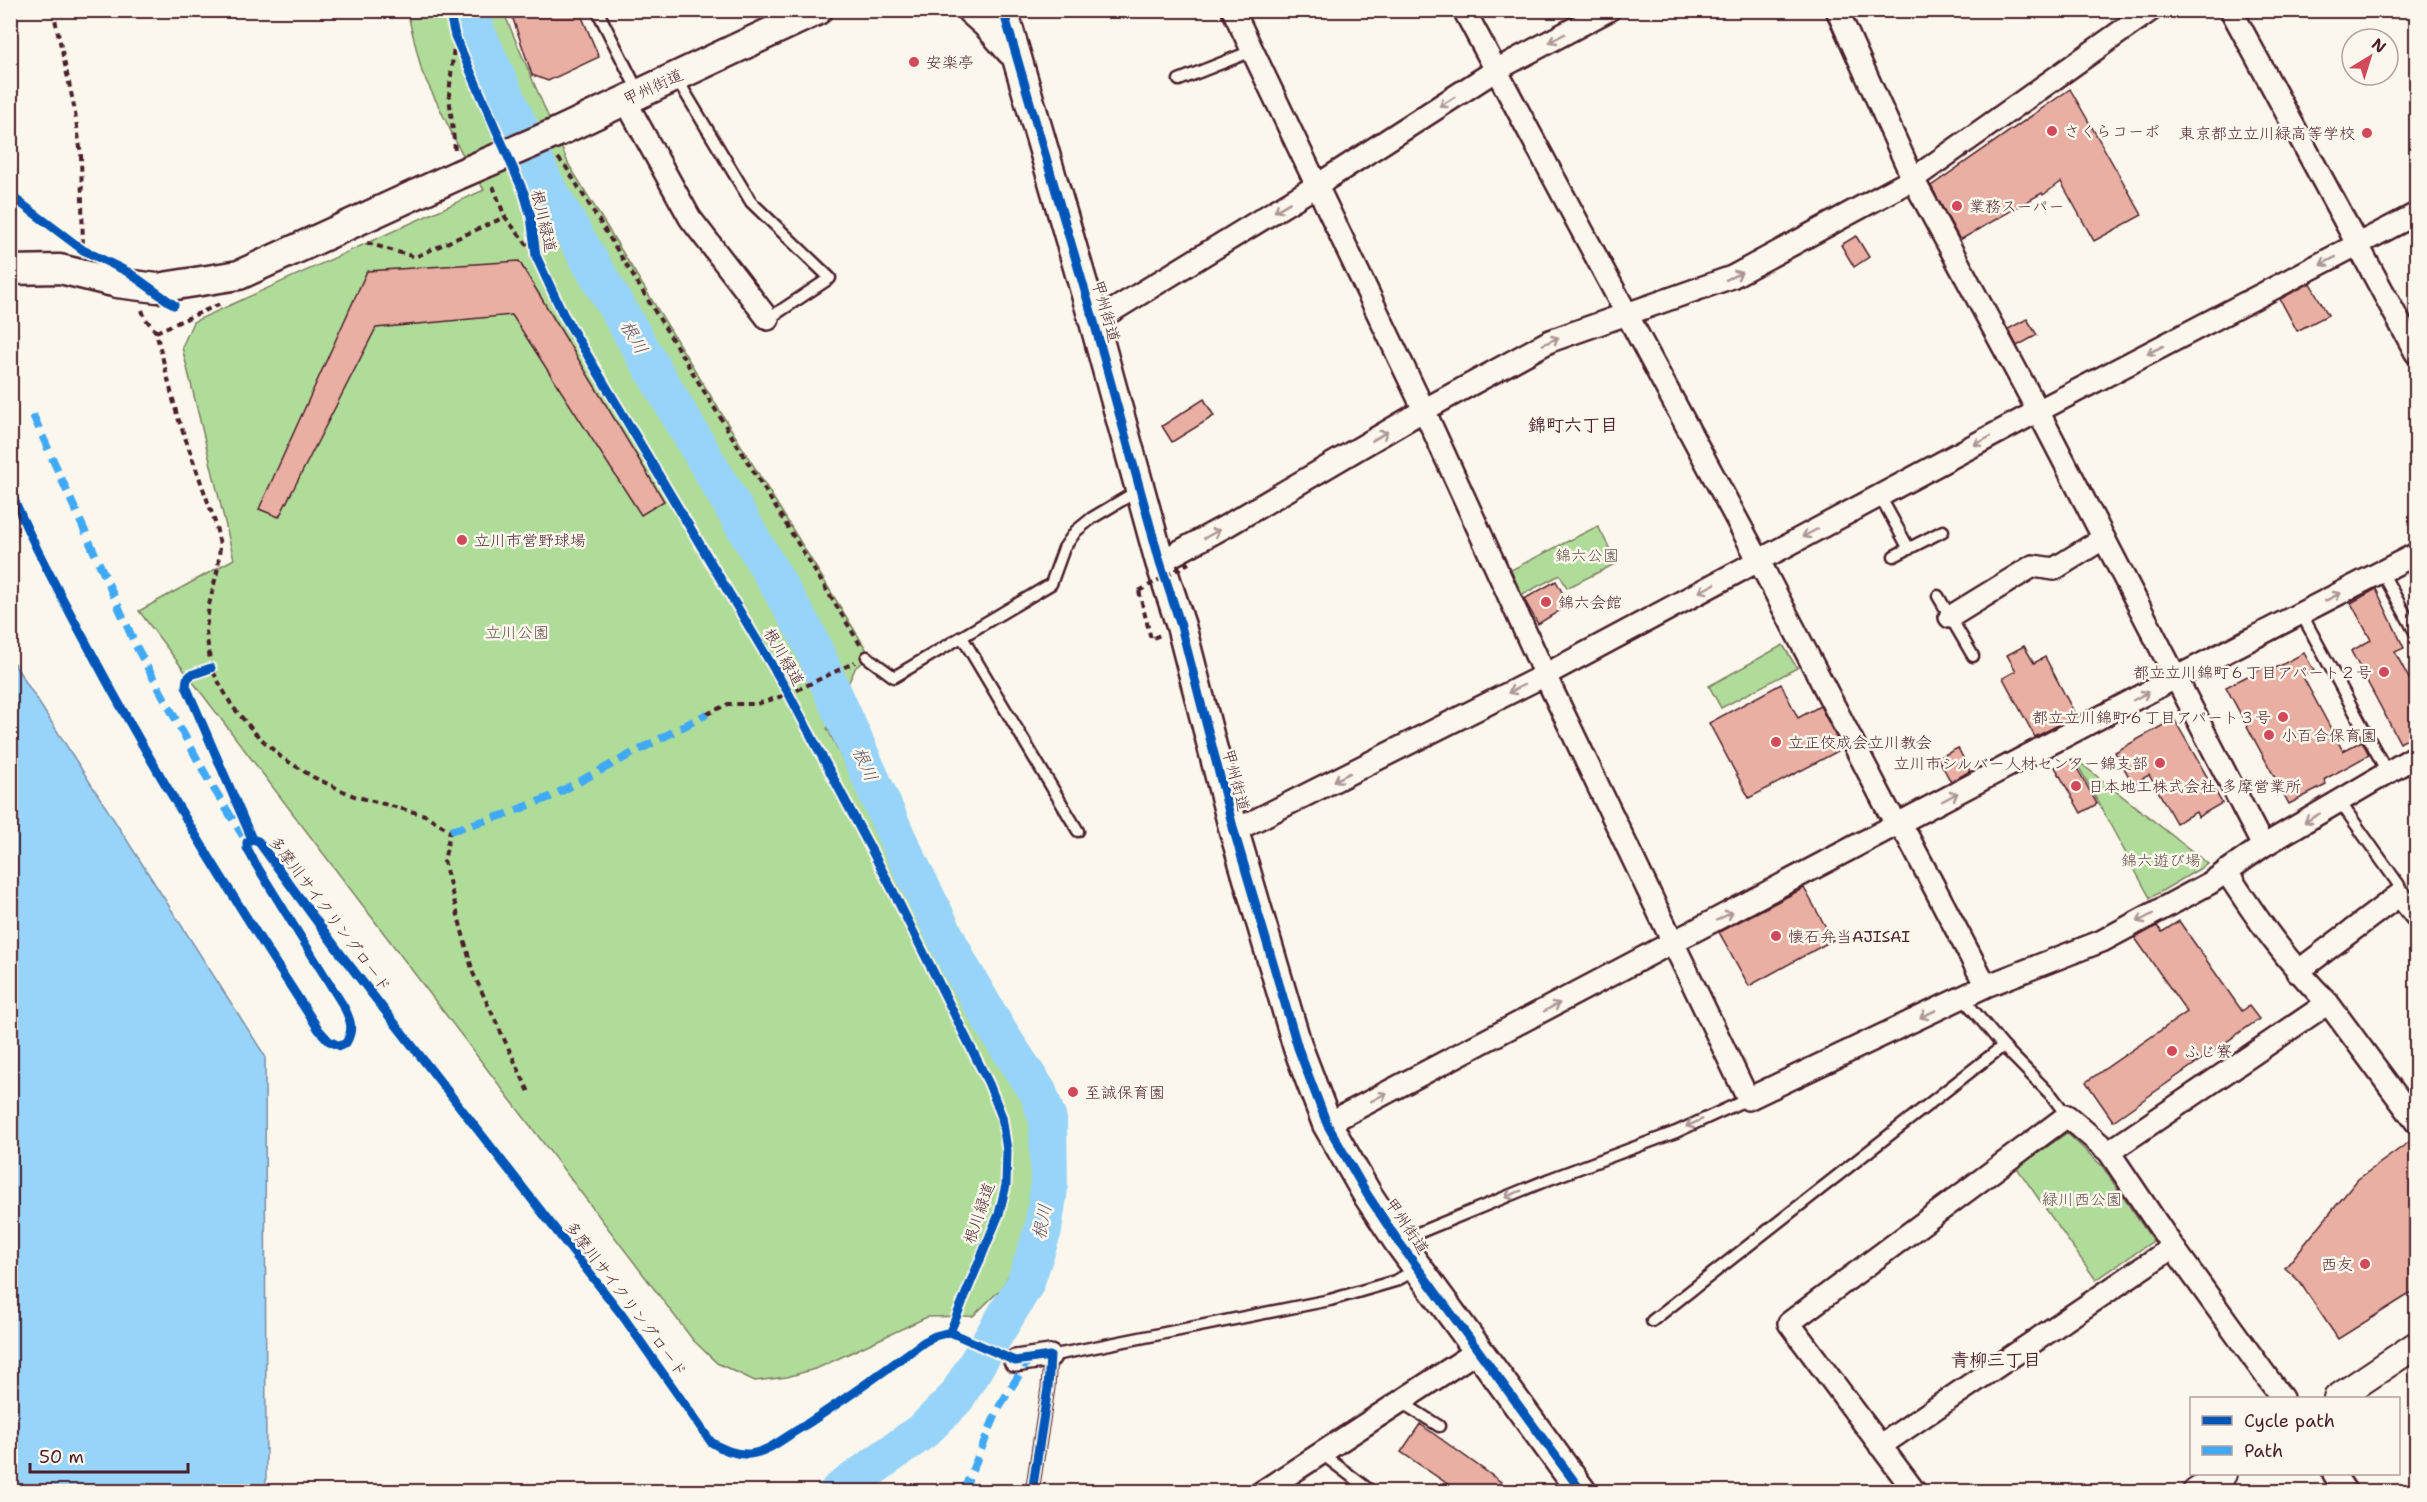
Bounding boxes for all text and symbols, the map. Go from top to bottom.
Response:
north arrow [2340,27,2400,87]
one-way arrow [1549,33,1567,44]
text: N [2367,33,2390,58]
place label: 安楽亭 [926,52,974,73]
marker: 安楽亭 [907,55,921,69]
street label: 甲州街道 [620,64,686,110]
one-way arrow [1439,96,1456,108]
place label: さくらコーポ [2064,121,2160,142]
place label: 東京都立立川緑高等学校 [2179,123,2355,144]
marker: さくらコーポ [2045,124,2059,138]
marker: 東京都立立川緑高等学校 [2360,126,2374,140]
street label: 根川緑道 [527,187,561,255]
place label: 業務スーパー [1969,196,2064,217]
marker: 業務スーパー [1950,199,1964,213]
one-way arrow [1274,201,1291,213]
one-way arrow [2320,255,2337,267]
one-way arrow [1725,269,1743,281]
street label: 甲州街道 [1087,277,1125,345]
water label: 根川 [615,315,653,359]
one-way arrow [1541,335,1559,346]
one-way arrow [2146,345,2164,357]
district label: 錦町六丁目 [1528,413,1618,437]
one-way arrow [1371,429,1388,441]
one-way arrow [1974,435,1991,447]
one-way arrow [1802,527,1819,539]
one-way arrow [1203,528,1220,540]
place label: 立川市営野球場 [474,530,586,551]
marker: 立川市営野球場 [455,533,469,547]
park label: 錦六公園 [1555,545,1619,566]
one-way arrow [1699,583,1717,594]
one-way arrow [2324,591,2341,603]
place label: 錦六会館 [1558,592,1622,613]
marker: 錦六会館 [1539,595,1553,609]
park label: 立川公園 [485,622,549,643]
street label: 根川緑道 [759,624,809,690]
place label: 都立立川錦町６丁目アパート２号 [2133,662,2372,683]
marker: 都立立川錦町６丁目アパート２号 [2377,665,2391,679]
one-way arrow [1508,684,1526,696]
one-way arrow [2132,690,2149,702]
place label: 都立立川錦町６丁目アパート３号 [2032,707,2271,728]
marker: 都立立川錦町６丁目アパート３号 [2276,710,2290,724]
place label: 小百合保育園 [2281,725,2377,746]
marker: 小百合保育園 [2262,728,2276,742]
place label: 立正佼成会立川教会 [1788,732,1932,753]
marker: 立正佼成会立川教会 [1769,735,1783,749]
water label: 根川 [847,743,883,785]
street label: 甲州街道 [1218,746,1254,814]
place label: 立川市シルバー人材センター錦支部 [1894,753,2148,774]
marker: 立川市シルバー人材センター錦支部 [2153,756,2167,770]
one-way arrow [1334,772,1352,783]
place label: 日本地工株式会社 多摩営業所 [2088,776,2301,797]
marker: 日本地工株式会社 多摩営業所 [2069,779,2083,793]
one-way arrow [1941,791,1958,803]
one-way arrow [2304,812,2321,824]
street label: 多摩川サイクリングロード [264,832,396,996]
park label: 錦六遊び場 [2121,850,2201,871]
one-way arrow [1716,910,1733,922]
one-way arrow [2137,912,2154,924]
place label: 懐石弁当AJISAI [1788,926,1910,947]
marker: 懐石弁当AJISAI [1769,929,1783,943]
one-way arrow [1543,1001,1561,1012]
one-way arrow [1920,1008,1938,1020]
place label: ふじ寮 [2184,1041,2232,1062]
marker: ふじ寮 [2165,1044,2179,1058]
place label: 至誠保育園 [1085,1082,1165,1103]
marker: 至誠保育園 [1066,1085,1080,1099]
one-way arrow [1370,1091,1388,1102]
one-way arrow [1686,1118,1704,1130]
street label: 根川緑道 [959,1179,999,1247]
one-way arrow [1504,1189,1523,1200]
park label: 緑川西公園 [2042,1189,2122,1210]
street label: 甲州街道 [1380,1194,1434,1258]
water label: 根川 [1027,1202,1057,1242]
street label: 多摩川サイクリングロード [560,1217,692,1381]
place label: 西友 [2321,1254,2353,1275]
marker: 西友 [2358,1257,2372,1271]
district label: 青柳三丁目 [1951,1348,2041,1372]
legend [2190,1397,2400,1475]
text: Cycle path [2244,1409,2335,1433]
scale bar [30,1436,188,1474]
text: Path [2244,1439,2283,1463]
text: 50 m [39,1445,84,1469]

